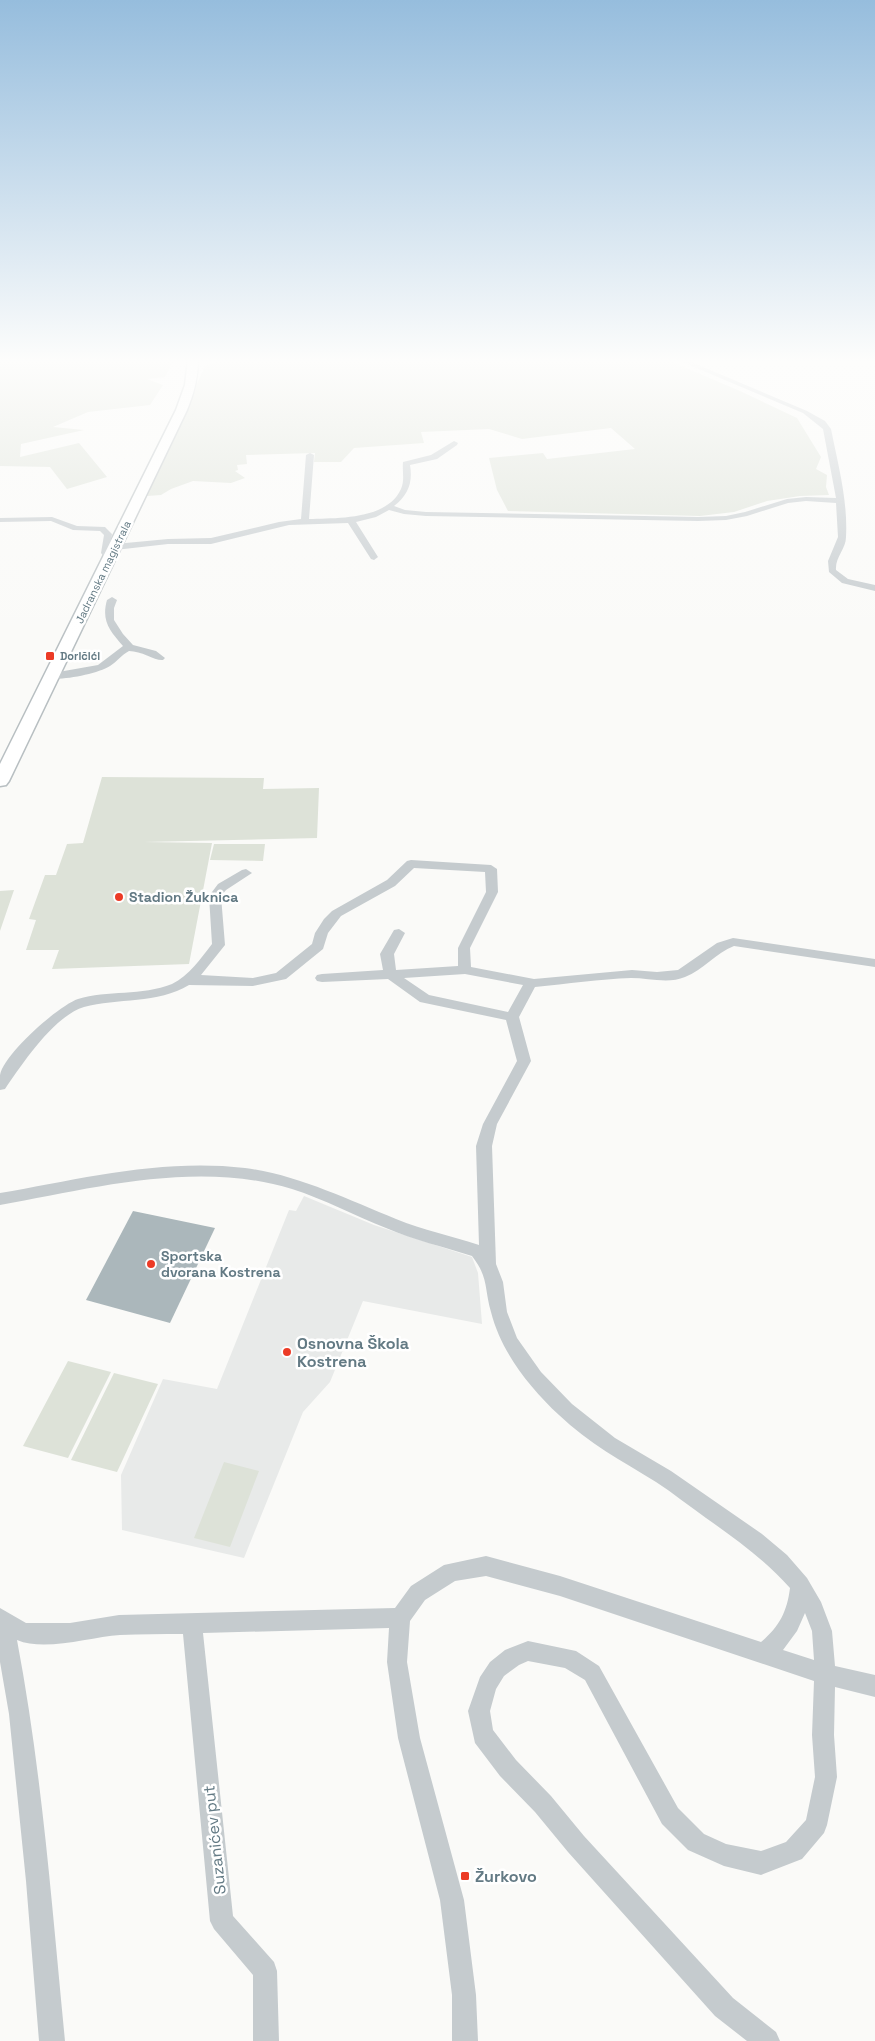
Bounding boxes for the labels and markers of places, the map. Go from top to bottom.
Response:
place label: Doričići [60,649,100,663]
marker: Doričići [44,650,56,662]
place label: Stadion Žuknica [129,888,238,906]
marker: Stadion Žuknica [113,891,125,903]
place label: Sportska dvorana Kostrena [161,1247,281,1281]
marker: Sportska dvorana Kostrena [145,1258,157,1270]
place label: Osnovna Škola Kostrena [297,1333,409,1372]
marker: Osnovna Škola Kostrena [281,1346,293,1358]
place label: Žurkovo [475,1866,537,1887]
marker: Žurkovo [459,1870,471,1882]

